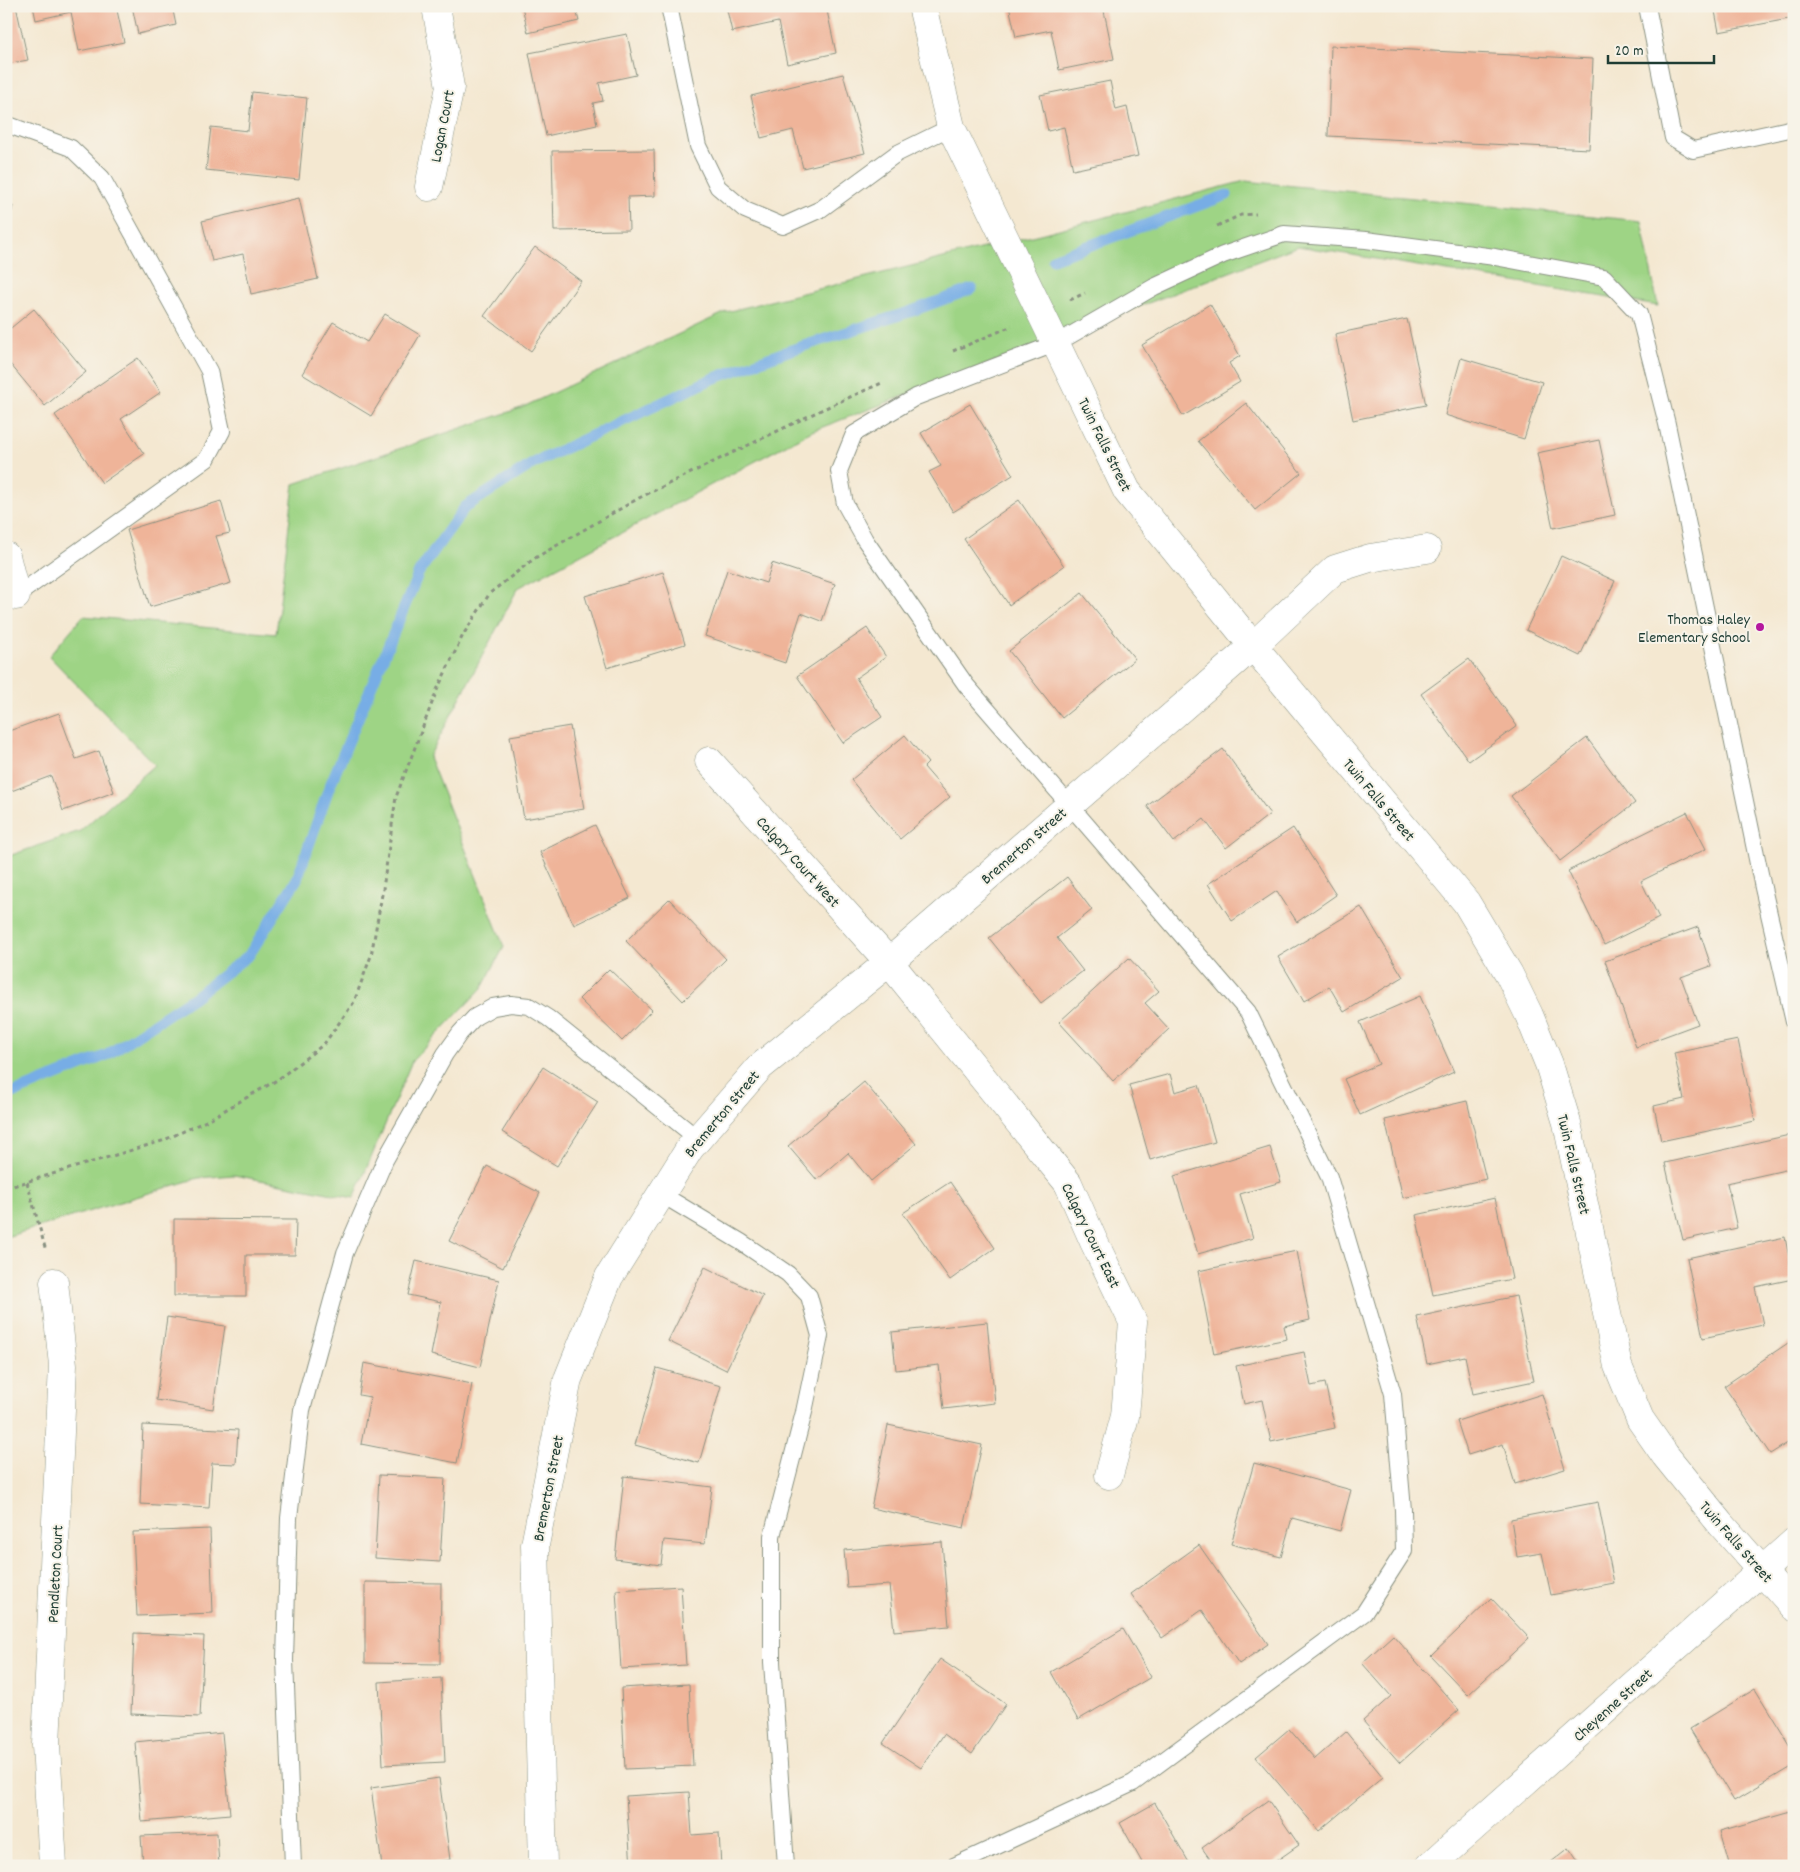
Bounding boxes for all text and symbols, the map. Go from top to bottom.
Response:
scale bar [1608,32,1714,64]
text: 20 m [1615,41,1643,63]
street label: Logan Court [425,88,462,165]
street label: Twin Falls Street [1071,394,1137,496]
place label: Thomas Haley Elementary School [1638,609,1751,650]
marker: Thomas Haley Elementary School [1754,621,1766,633]
street label: Twin Falls Street [1336,754,1420,847]
street label: Bremerton Street [977,803,1073,891]
street label: Calgary Court West [750,812,845,914]
street label: Bremerton Street [680,1066,766,1163]
street label: Twin Falls Street [1550,1112,1595,1217]
street label: Calgary Court East [1054,1180,1125,1293]
street label: Bremerton Street [528,1433,571,1543]
street label: Twin Falls Street [1693,1497,1777,1589]
street label: Pendleton Court [42,1525,71,1624]
street label: Cheyenne Street [1569,1664,1659,1748]

